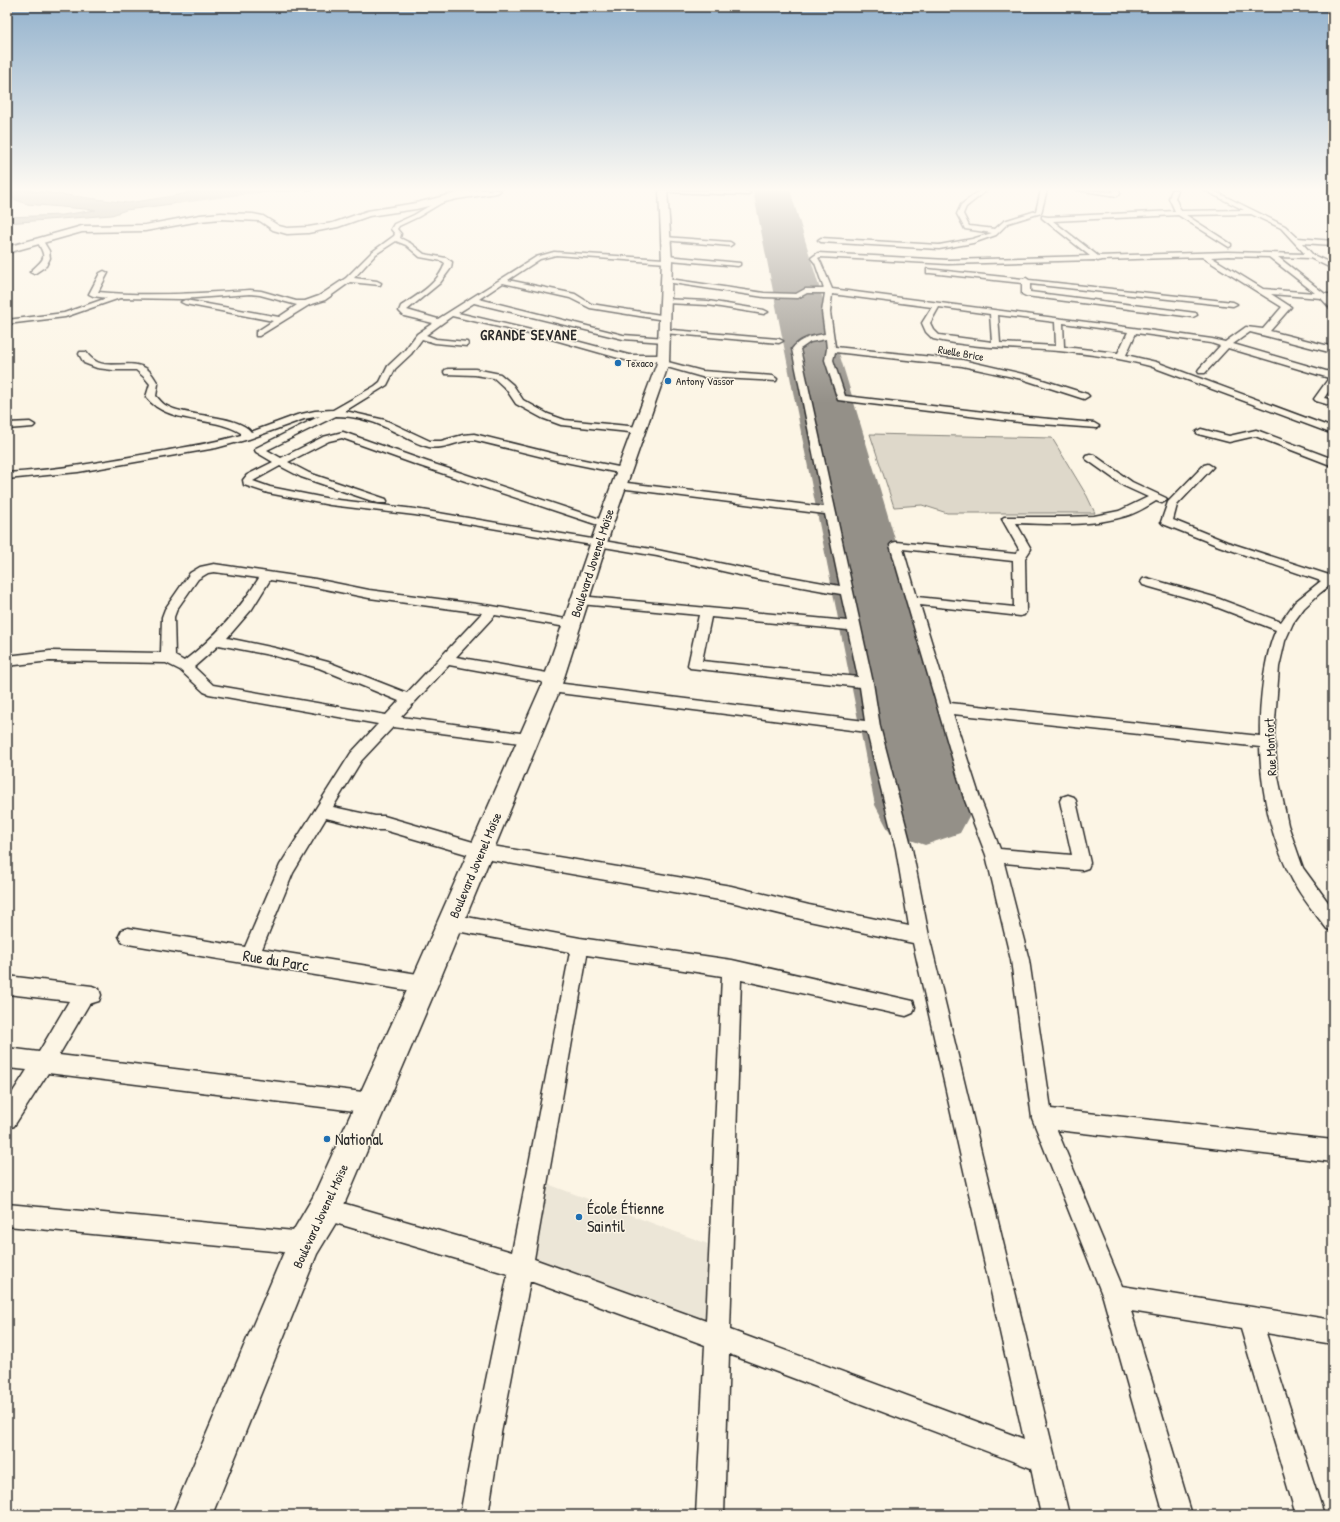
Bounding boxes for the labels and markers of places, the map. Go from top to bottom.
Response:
place label: Texaco [626,356,654,370]
marker: Texaco [613,358,623,368]
place label: Antony Vassor [676,374,735,388]
marker: Antony Vassor [663,376,673,386]
place label: National [335,1128,384,1150]
marker: National [322,1134,332,1144]
place label: École Étienne Saintil [587,1197,665,1237]
marker: École Étienne Saintil [574,1212,584,1222]

